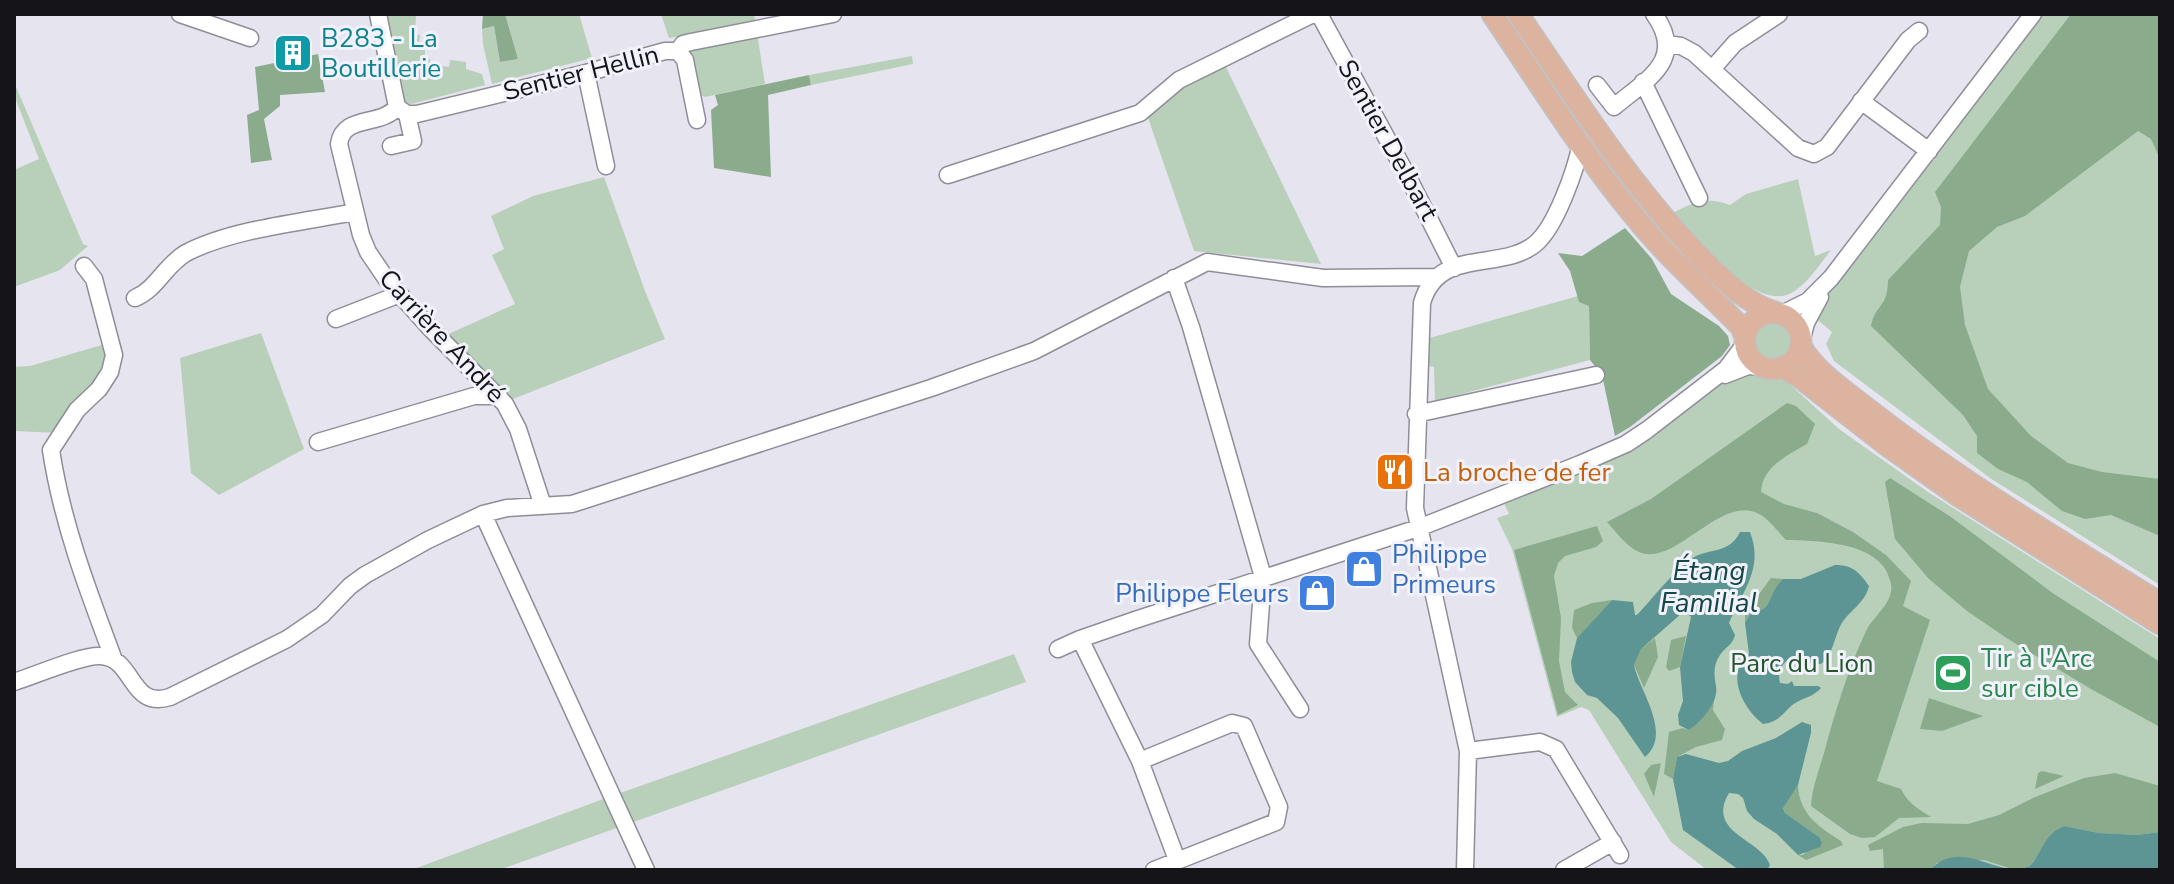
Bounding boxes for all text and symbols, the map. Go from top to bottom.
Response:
place label: B283 - La Boutillerie [321,21,441,86]
building icon: B283 - La Boutillerie [272,32,314,74]
street label: Sentier Hellin [499,37,663,109]
street label: Sentier Delbart [1329,53,1447,227]
street label: Carrière André [371,262,513,410]
restaurant icon: La broche de fer [1374,451,1416,493]
place label: La broche de fer [1423,455,1611,490]
place label: Philippe Primeurs [1392,537,1496,602]
shop icon: Philippe Primeurs [1343,548,1385,590]
water label: Étang Familial [1660,552,1758,622]
shop icon: Philippe Fleurs [1296,572,1338,614]
place label: Philippe Fleurs [1115,576,1289,611]
place label: Tir à l'Arc sur cible [1981,641,2092,706]
park label: Parc du Lion [1730,646,1874,681]
sports icon: Tir à l'Arc sur cible [1932,652,1974,694]

